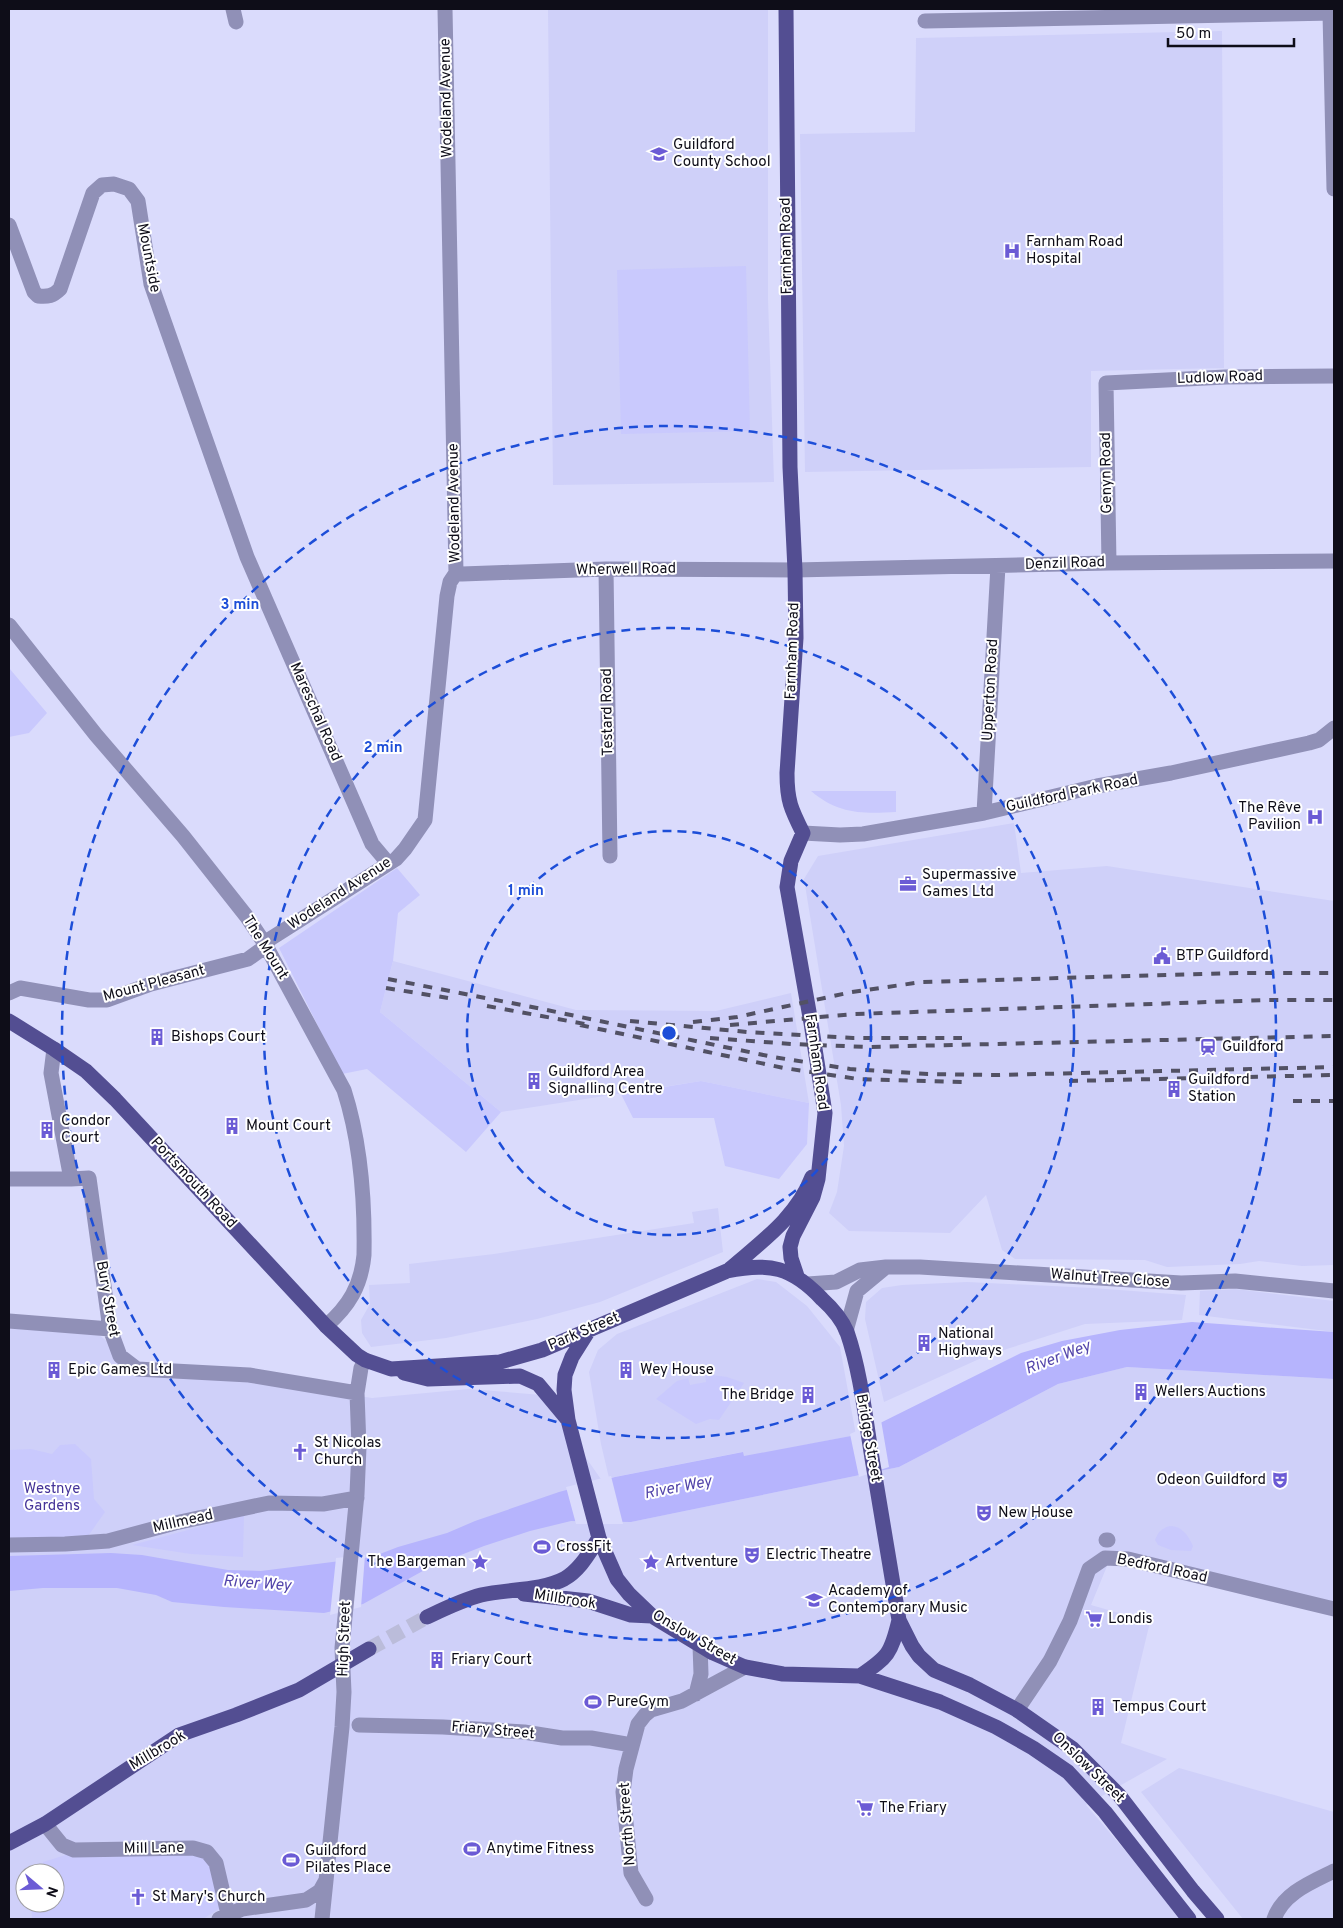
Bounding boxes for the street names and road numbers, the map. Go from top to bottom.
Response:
street label: Wodeland Avenue [436,38,458,158]
street label: Farnham Road [777,197,797,295]
street label: Mountside [132,222,164,294]
street label: Ludlow Road [1177,367,1263,389]
street label: Genyn Road [1097,432,1117,514]
street label: Wodeland Avenue [444,443,466,563]
street label: Denzil Road [1025,553,1105,575]
street label: Wherwell Road [576,560,676,580]
street label: Farnham Road [782,602,804,700]
street label: Upperton Road [979,638,1003,742]
street label: Mareschal Road [285,660,345,764]
street label: Testard Road [598,668,618,756]
street label: Guildford Park Road [1004,771,1140,817]
street label: Wodeland Avenue [285,853,395,935]
street label: The Mount [238,912,292,984]
street label: Mount Pleasant [101,961,207,1007]
street label: Farnham Road [800,1013,832,1111]
street label: Portsmouth Road [146,1133,240,1233]
street label: Bury Street [91,1259,123,1339]
street label: Walnut Tree Close [1050,1265,1170,1293]
street label: Park Street [545,1308,623,1356]
street label: Bridge Street [851,1392,885,1484]
street label: Millmead [151,1506,215,1538]
street label: Bedford Road [1115,1550,1209,1588]
street label: Millbrook [533,1586,597,1614]
street label: High Street [334,1601,356,1677]
street label: Onslow Street [648,1606,740,1670]
street label: Friary Street [450,1718,536,1744]
street label: Millbrook [126,1727,190,1775]
street label: Onslow Street [1048,1728,1128,1808]
street label: North Street [616,1782,640,1866]
street label: Mill Lane [124,1839,184,1859]

